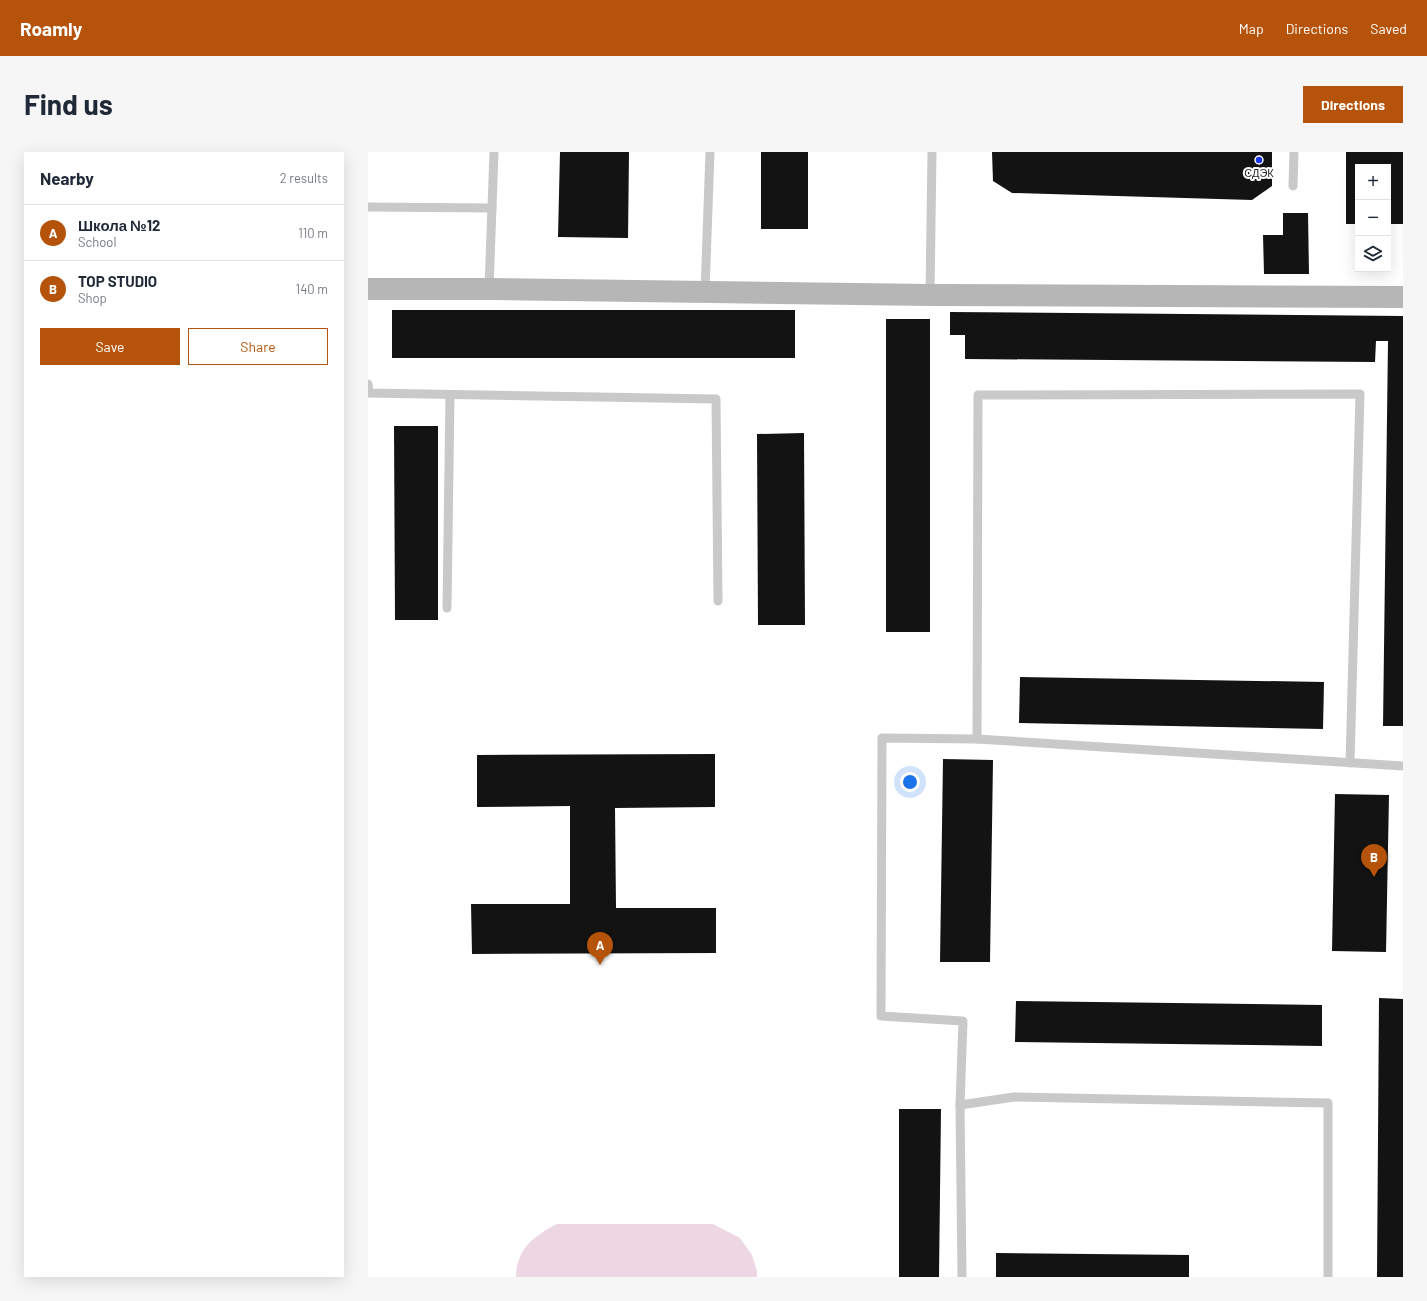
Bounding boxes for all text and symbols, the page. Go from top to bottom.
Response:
text: Roamly [20,17,82,40]
text: Map [1239,20,1264,37]
text: Directions [1286,20,1348,37]
text: Saved [1370,20,1407,37]
button: Directions [1303,86,1403,123]
text: Find us [24,87,113,121]
marker: СДЭК [1254,155,1264,165]
map controls [1355,164,1391,272]
button: + [1355,164,1391,200]
place label: СДЭК [1244,166,1274,179]
text: Nearby [40,168,94,188]
text: 2 results [280,170,328,186]
button: − [1355,200,1391,236]
text: Школа №12 [78,216,160,234]
text: A [49,225,57,241]
text: 110 m [298,225,328,241]
text: School [78,234,116,250]
button: layers [1355,236,1391,272]
text: TOP STUDIO [78,272,157,290]
text: B [49,281,57,297]
text: 140 m [296,281,328,297]
text: Shop [78,290,107,306]
button: Save [40,328,180,365]
button: Share [188,328,328,365]
your location [900,772,920,792]
pin: B [1361,844,1387,877]
pin: A [587,932,613,965]

